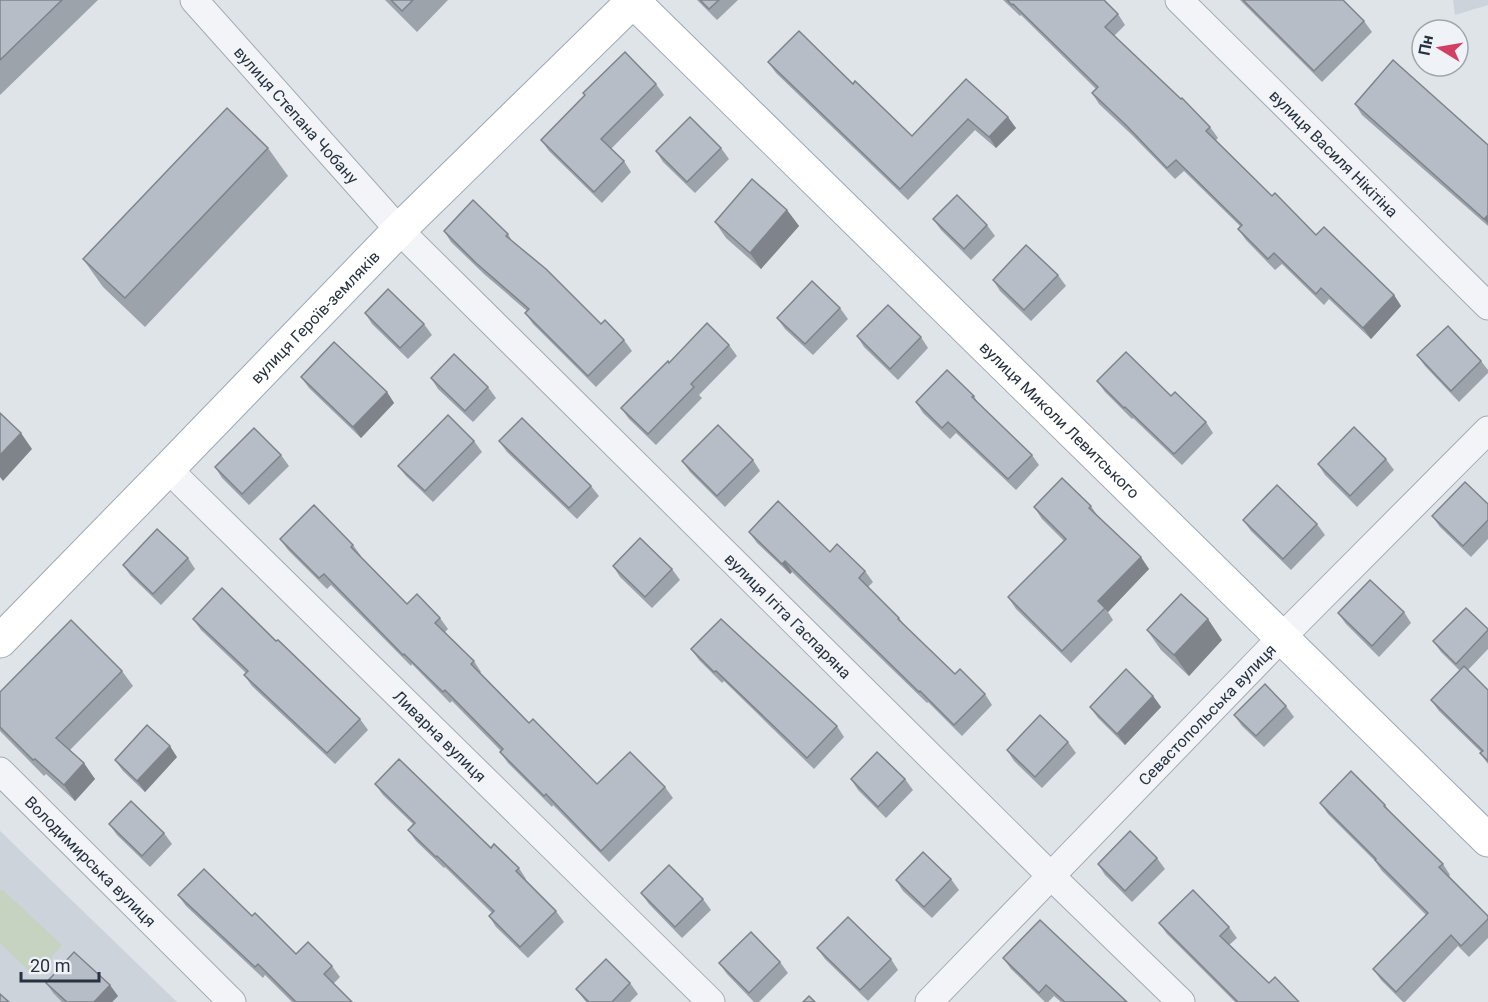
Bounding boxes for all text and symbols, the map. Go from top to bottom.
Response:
north arrow [1410,18,1470,78]
text: Пн [1414,33,1437,57]
street label: вулиця Степана Чобану [230,43,362,188]
street label: вулиця Василя Нікітіна [1265,86,1402,221]
street label: вулиця Героїв-земляків [247,247,384,387]
street label: вулиця Миколи Левитського [976,338,1143,503]
street label: вулиця Ігіта Гаспаряна [721,549,855,683]
street label: Севастопольська вулиця [1135,640,1280,789]
street label: Ливарна вулиця [389,687,490,786]
street label: Володимирська вулиця [21,792,160,931]
scale bar [21,945,99,983]
text: 20 m [30,955,70,976]

